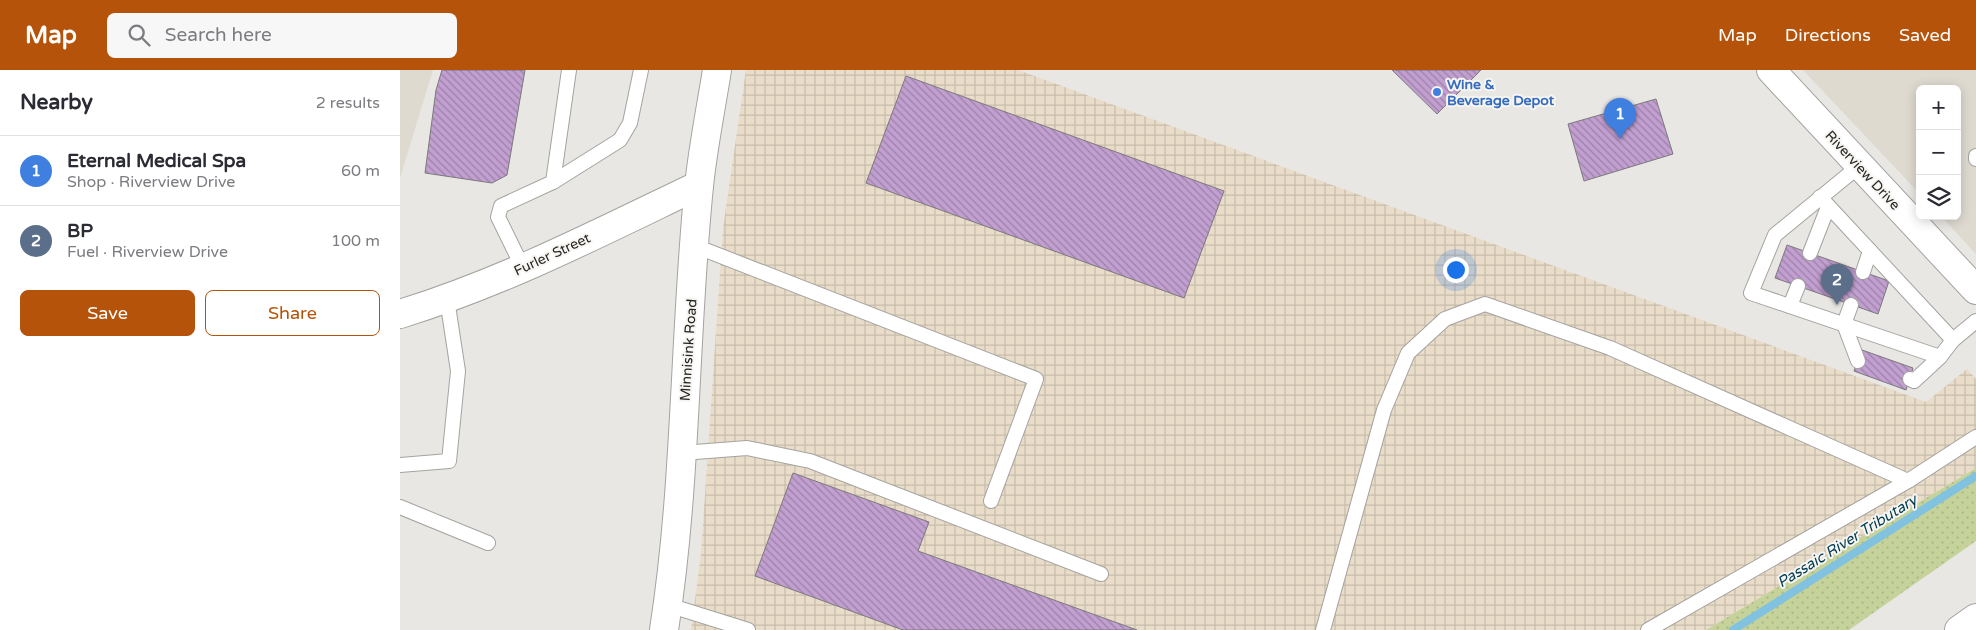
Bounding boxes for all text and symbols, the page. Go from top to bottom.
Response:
search box [107,13,457,58]
text: Map [25,21,77,50]
icon: search [125,21,153,49]
text: Search here [165,24,272,46]
text: Map [1718,24,1757,46]
text: Directions [1785,24,1871,46]
text: Saved [1899,24,1951,46]
place label: Wine & Beverage Depot [1447,76,1555,109]
map controls [1916,85,1961,220]
button: + [1916,85,1961,130]
marker: Wine & Beverage Depot [1431,86,1443,98]
text: Nearby [20,90,93,115]
text: 2 results [316,93,380,113]
pin: 1 [1604,98,1636,139]
street label: Riverview Drive [1822,127,1904,213]
button: − [1916,130,1961,175]
text: Eternal Medical Spa [67,150,246,172]
text: 1 [31,161,41,181]
text: 60 m [341,161,380,181]
text: Shop · Riverview Drive [67,172,235,192]
button: layers [1916,175,1961,220]
text: BP [67,220,93,242]
street label: Furler Street [511,229,594,280]
text: 2 [31,231,41,251]
text: 100 m [331,231,380,251]
text: Fuel · Riverview Drive [67,242,228,262]
your location [1443,257,1469,283]
pin: 2 [1821,264,1853,305]
button: Save [20,290,195,336]
button: Share [205,290,380,336]
street label: Minnisink Road [676,298,701,402]
water label: Passaic River Tributary [1774,490,1922,591]

